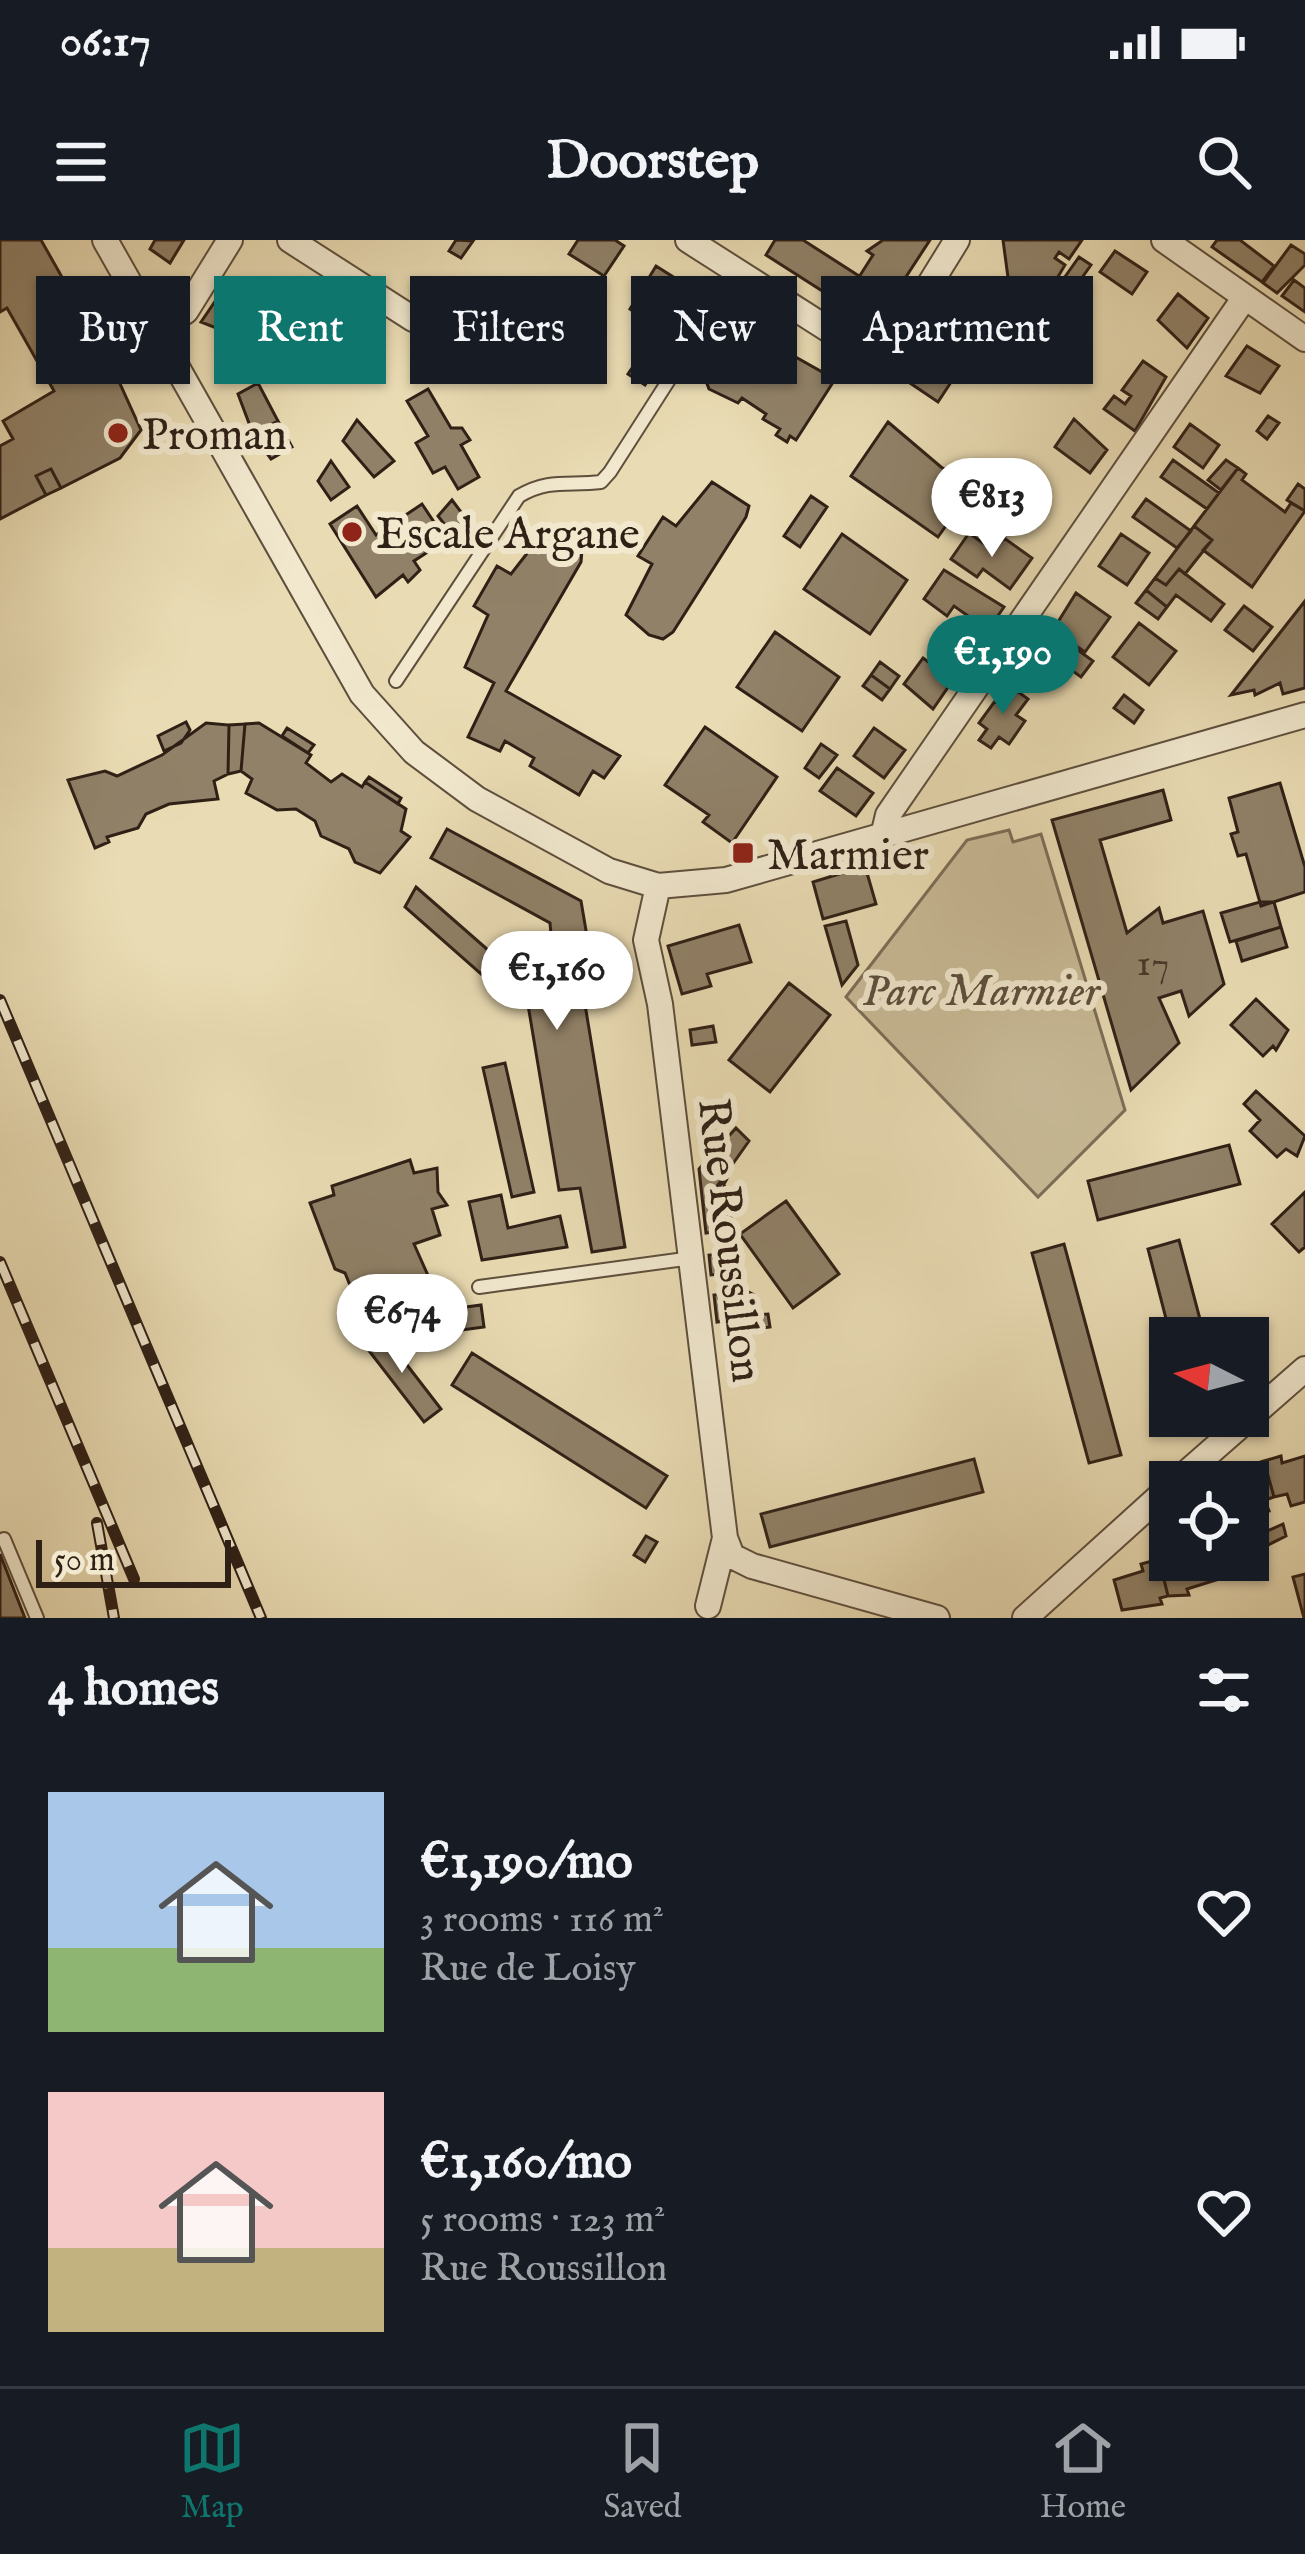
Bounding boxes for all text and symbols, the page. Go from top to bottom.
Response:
text: 06:17 [60,14,151,71]
text: Doorstep [546,128,759,197]
icon: menu [48,129,114,195]
icon: search [1191,129,1257,195]
chip: Buy [36,276,190,384]
chip: Rent [214,276,386,384]
chip: Filters [410,276,607,384]
chip: New [631,276,797,384]
chip: Apartment [821,276,1093,384]
place label: Proman [142,408,287,465]
marker: Proman [105,420,131,446]
pin: €813 [921,458,1063,560]
text: €813 [958,472,1026,521]
place label: Escale Argane [376,507,640,564]
marker: Escale Argane [339,519,365,545]
pin: €1,190 [905,615,1101,717]
text: €1,190 [954,629,1052,678]
place label: Marmier [767,828,929,885]
marker: Marmier [730,840,756,866]
pin: €1,160 [459,931,655,1033]
house number: 17 [1137,940,1169,989]
text: €1,160 [508,945,606,994]
park label: Parc Marmier [862,964,1101,1021]
street label: Rue Roussillon [683,1095,774,1386]
pin: €674 [331,1274,473,1376]
text: €674 [364,1288,440,1337]
north arrow [1149,1317,1269,1437]
map controls [1149,1317,1269,1581]
button: locate [1149,1461,1269,1581]
scale bar [36,1534,231,1587]
text: 50 m [54,1540,115,1582]
icon: filters [1191,1657,1257,1723]
text: 4 homes [48,1658,219,1723]
text: €1,190/mo [420,1831,633,1896]
icon: home [144,1840,288,1984]
icon: heart [1191,1879,1257,1945]
text: 3 rooms · 116 m² [420,1896,664,1945]
text: Rue de Loisy [420,1945,636,1994]
text: €1,160/mo [420,2131,632,2196]
icon: home [144,2140,288,2284]
icon: heart [1191,2179,1257,2245]
text: 5 rooms · 123 m² [420,2196,665,2245]
text: Rue Roussillon [420,2245,667,2294]
tab: Map [179,2415,245,2529]
tab: Saved [603,2415,681,2529]
tab: Home [1040,2415,1126,2529]

